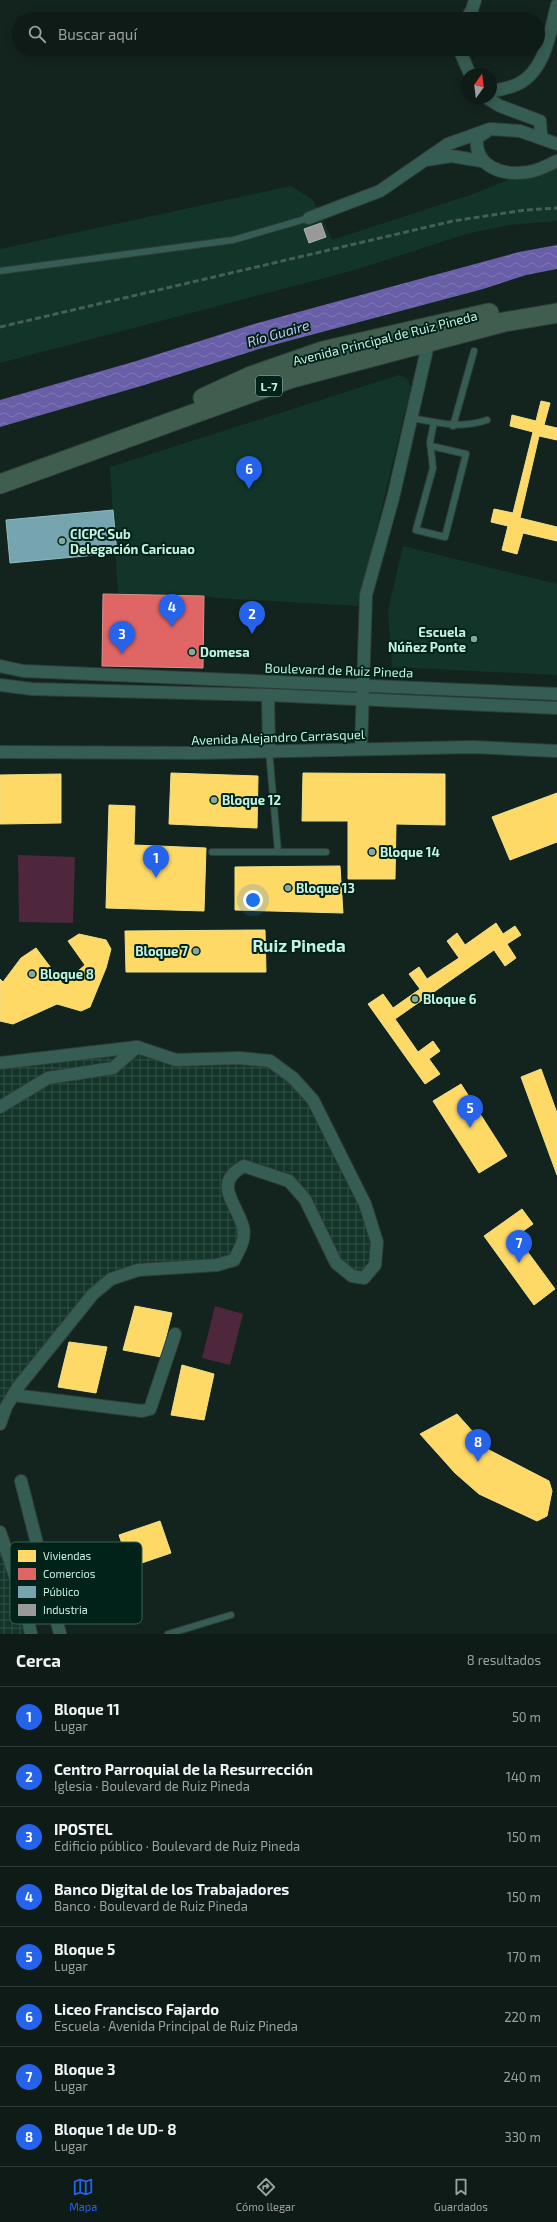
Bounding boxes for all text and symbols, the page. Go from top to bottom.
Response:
search box [12,12,545,56]
icon: search [26,23,48,45]
text: Buscar aquí [58,25,137,43]
north arrow [461,68,497,104]
street label: Avenida Principal de Ruiz Pineda [291,307,479,369]
water label: Río Guaire [245,316,312,350]
road number: L-7 [256,376,282,396]
pin: 6 [236,456,262,489]
place label: CICPC Sub Delegación Caricuao [70,526,195,557]
marker: CICPC Sub Delegación Caricuao [57,536,67,546]
pin: 4 [159,594,185,627]
pin: 2 [239,601,265,634]
pin: 3 [109,621,135,654]
place label: Escuela Núñez Ponte [388,624,466,655]
marker: Escuela Núñez Ponte [469,634,479,644]
place label: Domesa [200,644,250,660]
marker: Domesa [187,647,197,657]
street label: Boulevard de Ruiz Pineda [264,659,414,681]
street label: Avenida Alejandro Carrasquel [191,726,365,748]
place label: Bloque 12 [222,792,281,808]
marker: Bloque 12 [209,795,219,805]
place label: Bloque 14 [380,844,440,860]
pin: 1 [143,845,169,878]
marker: Bloque 14 [367,847,377,857]
place label: Bloque 13 [296,880,355,896]
marker: Bloque 13 [283,883,293,893]
your location [243,890,263,910]
district label: Ruiz Pineda [252,935,346,955]
place label: Bloque 7 [135,943,188,959]
marker: Bloque 7 [191,946,201,956]
place label: Bloque 8 [40,966,94,982]
marker: Bloque 8 [27,969,37,979]
place label: Bloque 6 [423,991,477,1007]
marker: Bloque 6 [410,994,420,1004]
pin: 5 [457,1095,483,1128]
pin: 7 [506,1230,532,1263]
pin: 8 [465,1429,491,1462]
legend [10,1542,142,1624]
text: Viviendas [43,1549,92,1562]
text: Comercios [43,1567,96,1580]
text: Público [43,1585,80,1598]
text: Industria [43,1603,88,1616]
text: Cerca [16,1650,61,1670]
text: 8 resultados [467,1652,541,1668]
text: Bloque 11 [54,1700,120,1718]
text: 1 [26,1709,32,1725]
text: 50 m [512,1709,541,1725]
text: Lugar [54,1718,88,1734]
text: Centro Parroquial de la Resurrección [54,1760,313,1778]
text: 2 [25,1769,33,1785]
text: 140 m [506,1769,541,1785]
text: Iglesia · Boulevard de Ruiz Pineda [54,1778,250,1794]
text: IPOSTEL [54,1820,113,1838]
text: 3 [25,1829,33,1845]
text: 150 m [507,1829,541,1845]
text: Edificio público · Boulevard de Ruiz Pineda [54,1838,300,1854]
text: Banco Digital de los Trabajadores [54,1880,289,1898]
text: 4 [25,1889,33,1905]
text: 150 m [507,1889,541,1905]
text: Banco · Boulevard de Ruiz Pineda [54,1898,248,1914]
text: Bloque 5 [54,1940,115,1958]
text: 5 [25,1949,33,1965]
text: 170 m [507,1949,541,1965]
text: Lugar [54,1958,88,1974]
text: Liceo Francisco Fajardo [54,2000,219,2018]
text: 6 [25,2009,33,2025]
text: 220 m [504,2009,541,2025]
text: Escuela · Avenida Principal de Ruiz Pineda [54,2018,298,2034]
text: Bloque 3 [54,2060,115,2078]
text: 7 [26,2069,32,2085]
text: 240 m [504,2069,541,2085]
text: Lugar [54,2078,88,2094]
text: Bloque 1 de UD- 8 [54,2120,177,2138]
text: 8 [25,2129,33,2145]
text: 330 m [504,2129,541,2145]
text: Lugar [54,2138,88,2154]
tab: Mapa [69,2176,97,2213]
tab: Cómo llegar [236,2176,295,2213]
tab: Guardados [434,2176,488,2213]

